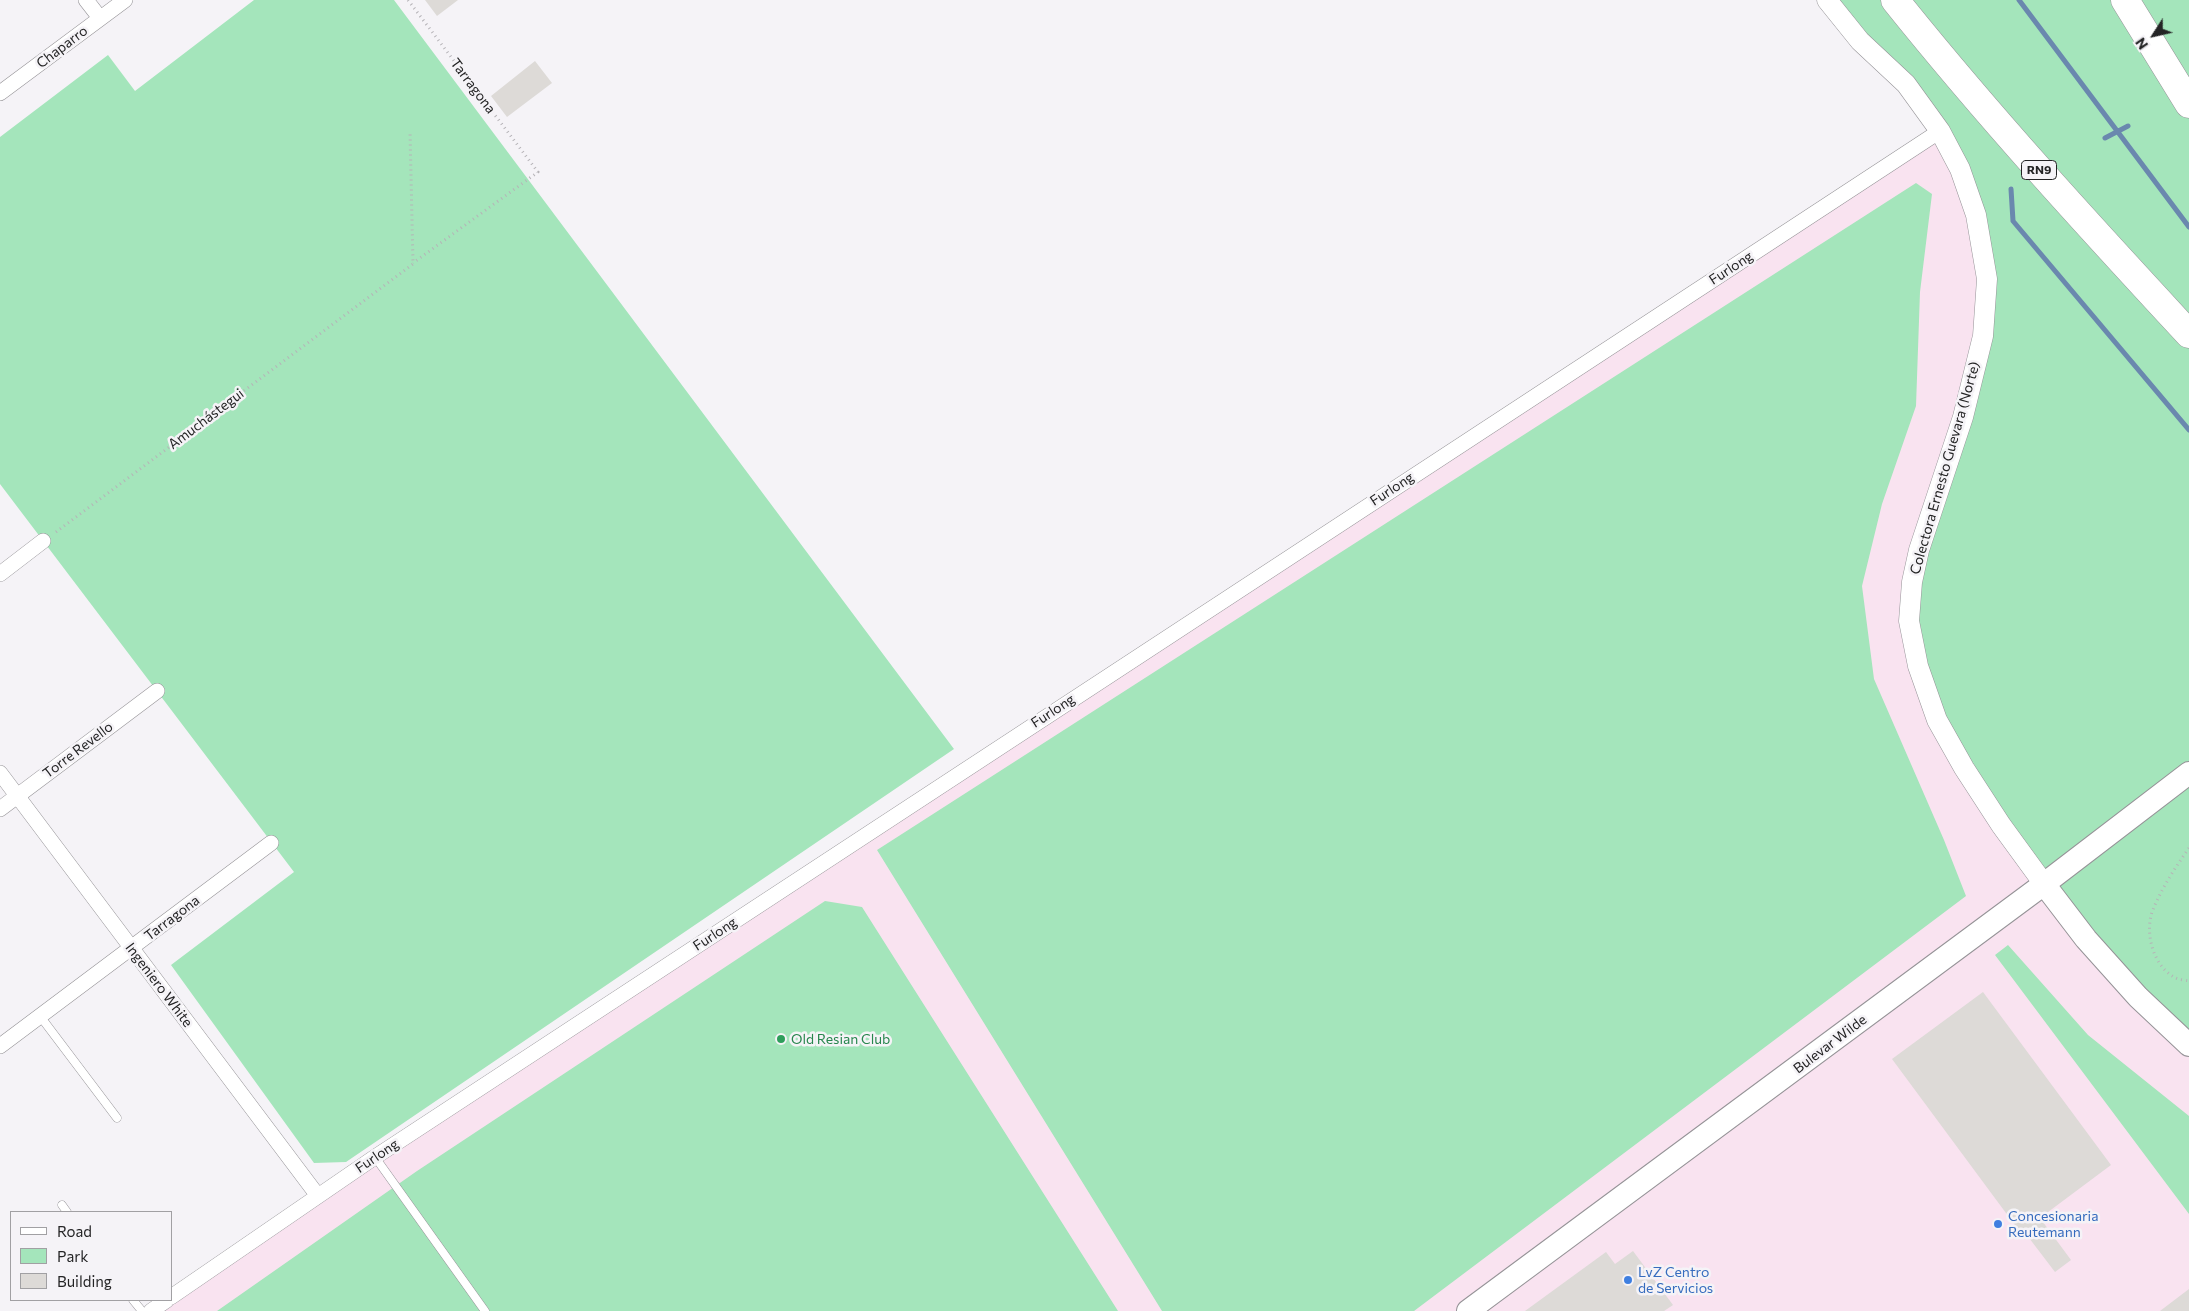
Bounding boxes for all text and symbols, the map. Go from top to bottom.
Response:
north arrow [2129,10,2179,60]
street label: Chaparro [33,22,91,72]
text: N [2131,35,2151,53]
street label: Tarragona [447,55,499,117]
road number: RN9 [2022,160,2056,180]
street label: Furlong [1706,248,1756,288]
street label: Colectora Ernesto Guevara (Norte) [1907,360,1983,576]
street label: Amuchástegui [165,385,247,453]
street label: Furlong [1367,469,1417,509]
street label: Furlong [1028,691,1078,731]
street label: Torre Revello [40,718,116,782]
street label: Tarragona [141,892,203,944]
street label: Furlong [690,914,740,954]
street label: Ingeniero White [122,940,196,1030]
street label: Bulevar Wilde [1790,1011,1870,1077]
place label: Old Resian Club [791,1031,890,1047]
marker: Old Resian Club [775,1033,787,1045]
street label: Furlong [352,1135,402,1177]
place label: Concesionaria Reutemann [2008,1208,2098,1240]
legend [10,1211,172,1301]
marker: Concesionaria Reutemann [1992,1218,2004,1230]
text: Road [57,1222,92,1240]
text: Park [57,1247,88,1265]
place label: LvZ Centro de Servicios [1638,1264,1713,1296]
text: Building [57,1272,112,1290]
marker: LvZ Centro de Servicios [1622,1274,1634,1286]

